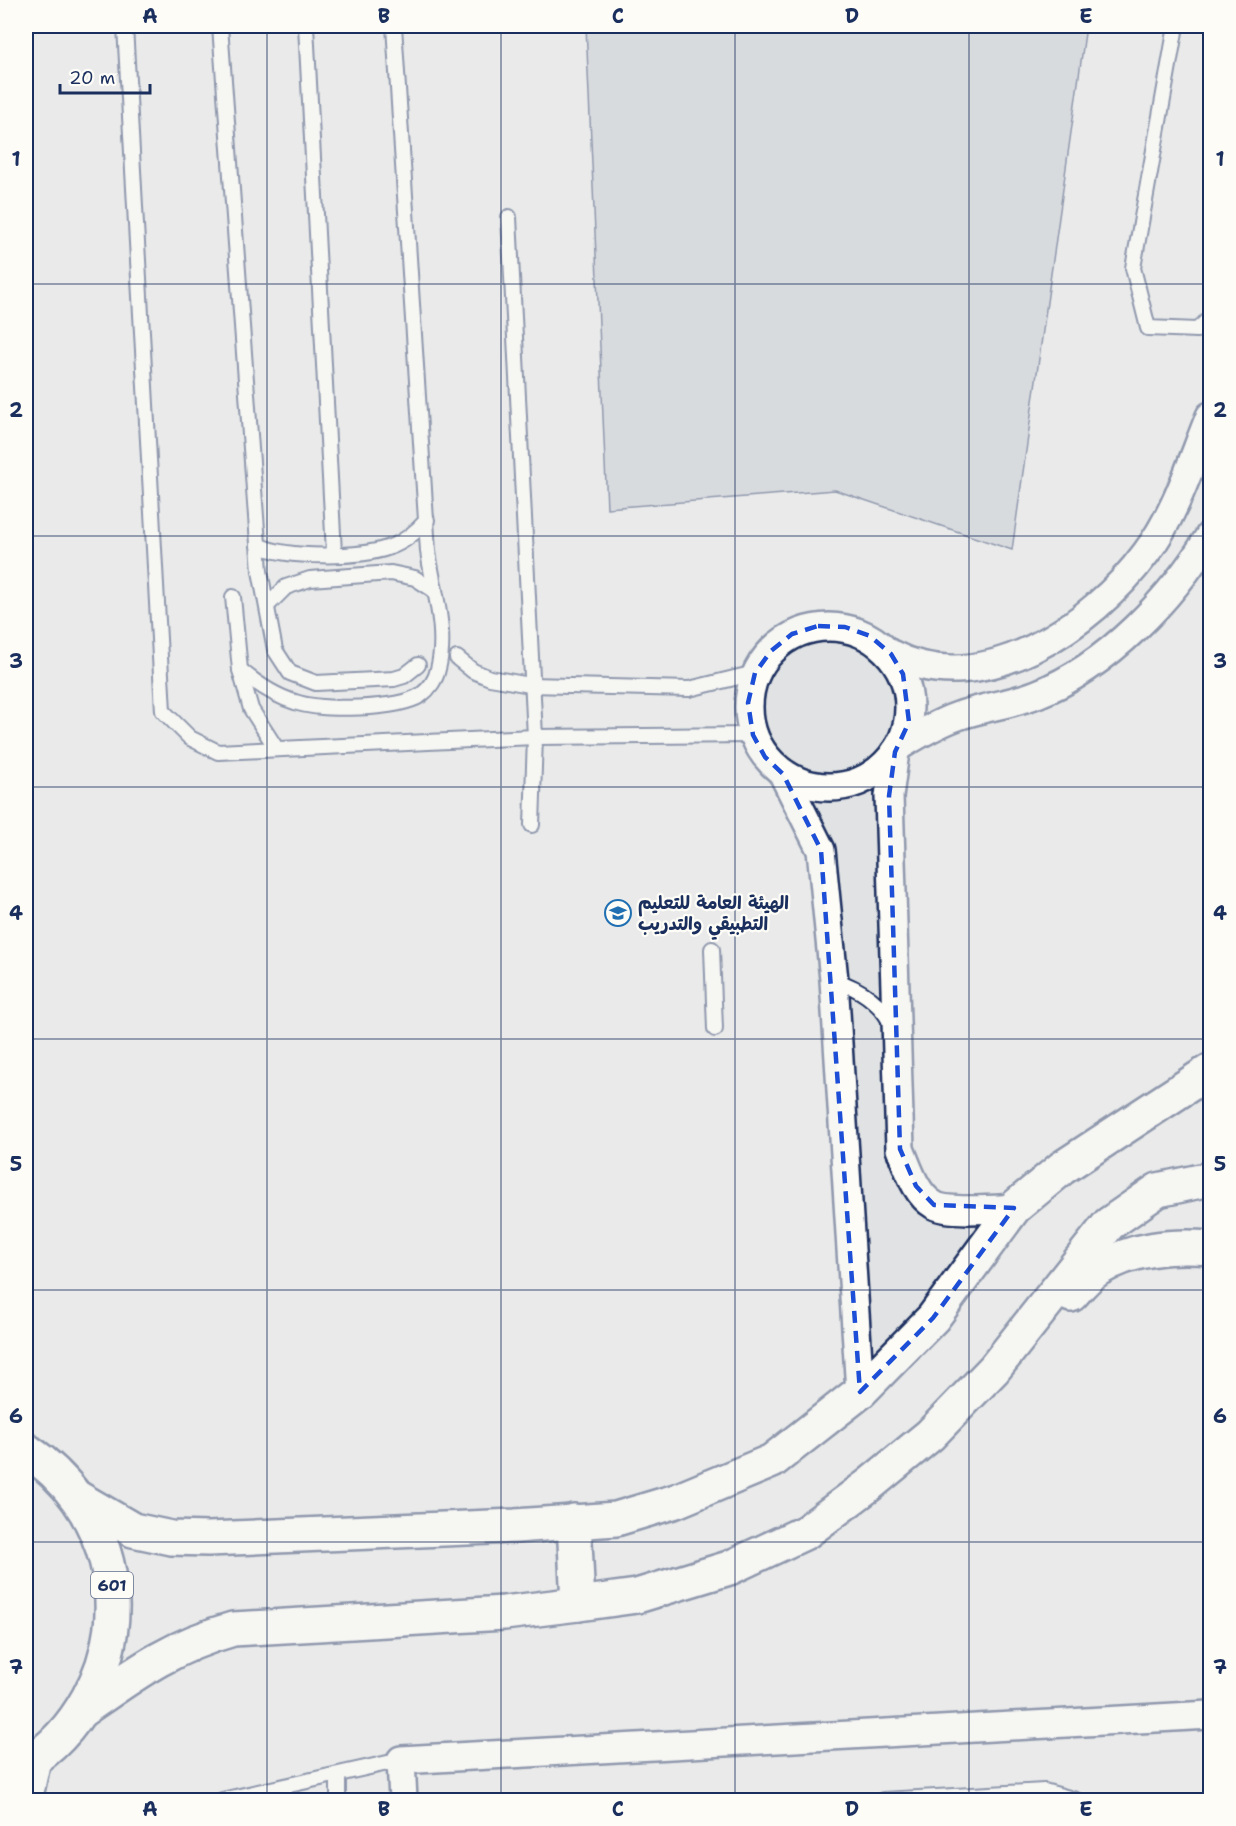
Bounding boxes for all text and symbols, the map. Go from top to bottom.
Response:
text: A [142,3,158,29]
text: B [378,3,390,29]
text: C [612,3,624,29]
text: D [845,3,859,29]
text: E [1079,3,1093,29]
scale bar [60,57,150,95]
text: 20 m [69,66,115,90]
text: 1 [11,146,21,172]
text: 1 [1215,146,1225,172]
text: 2 [9,397,23,423]
text: 2 [1213,397,1227,423]
text: 3 [9,648,23,674]
text: 3 [1213,648,1227,674]
place label: الهيئة العامة للتعليم التطبيقي والتدريب [638,891,789,940]
school or university icon: الهيئة العامة للتعليم التطبيقي والتدريب [603,898,633,928]
text: 4 [9,900,23,926]
text: 4 [1213,900,1227,926]
text: 5 [10,1151,22,1177]
text: 5 [1214,1151,1226,1177]
text: 6 [9,1403,23,1429]
text: 6 [1213,1403,1227,1429]
road number: 601 [91,1572,133,1598]
text: 7 [9,1654,23,1680]
text: 7 [1213,1654,1227,1680]
text: A [142,1796,158,1822]
text: B [378,1796,390,1822]
text: C [612,1796,624,1822]
text: D [845,1796,859,1822]
text: E [1079,1796,1093,1822]

